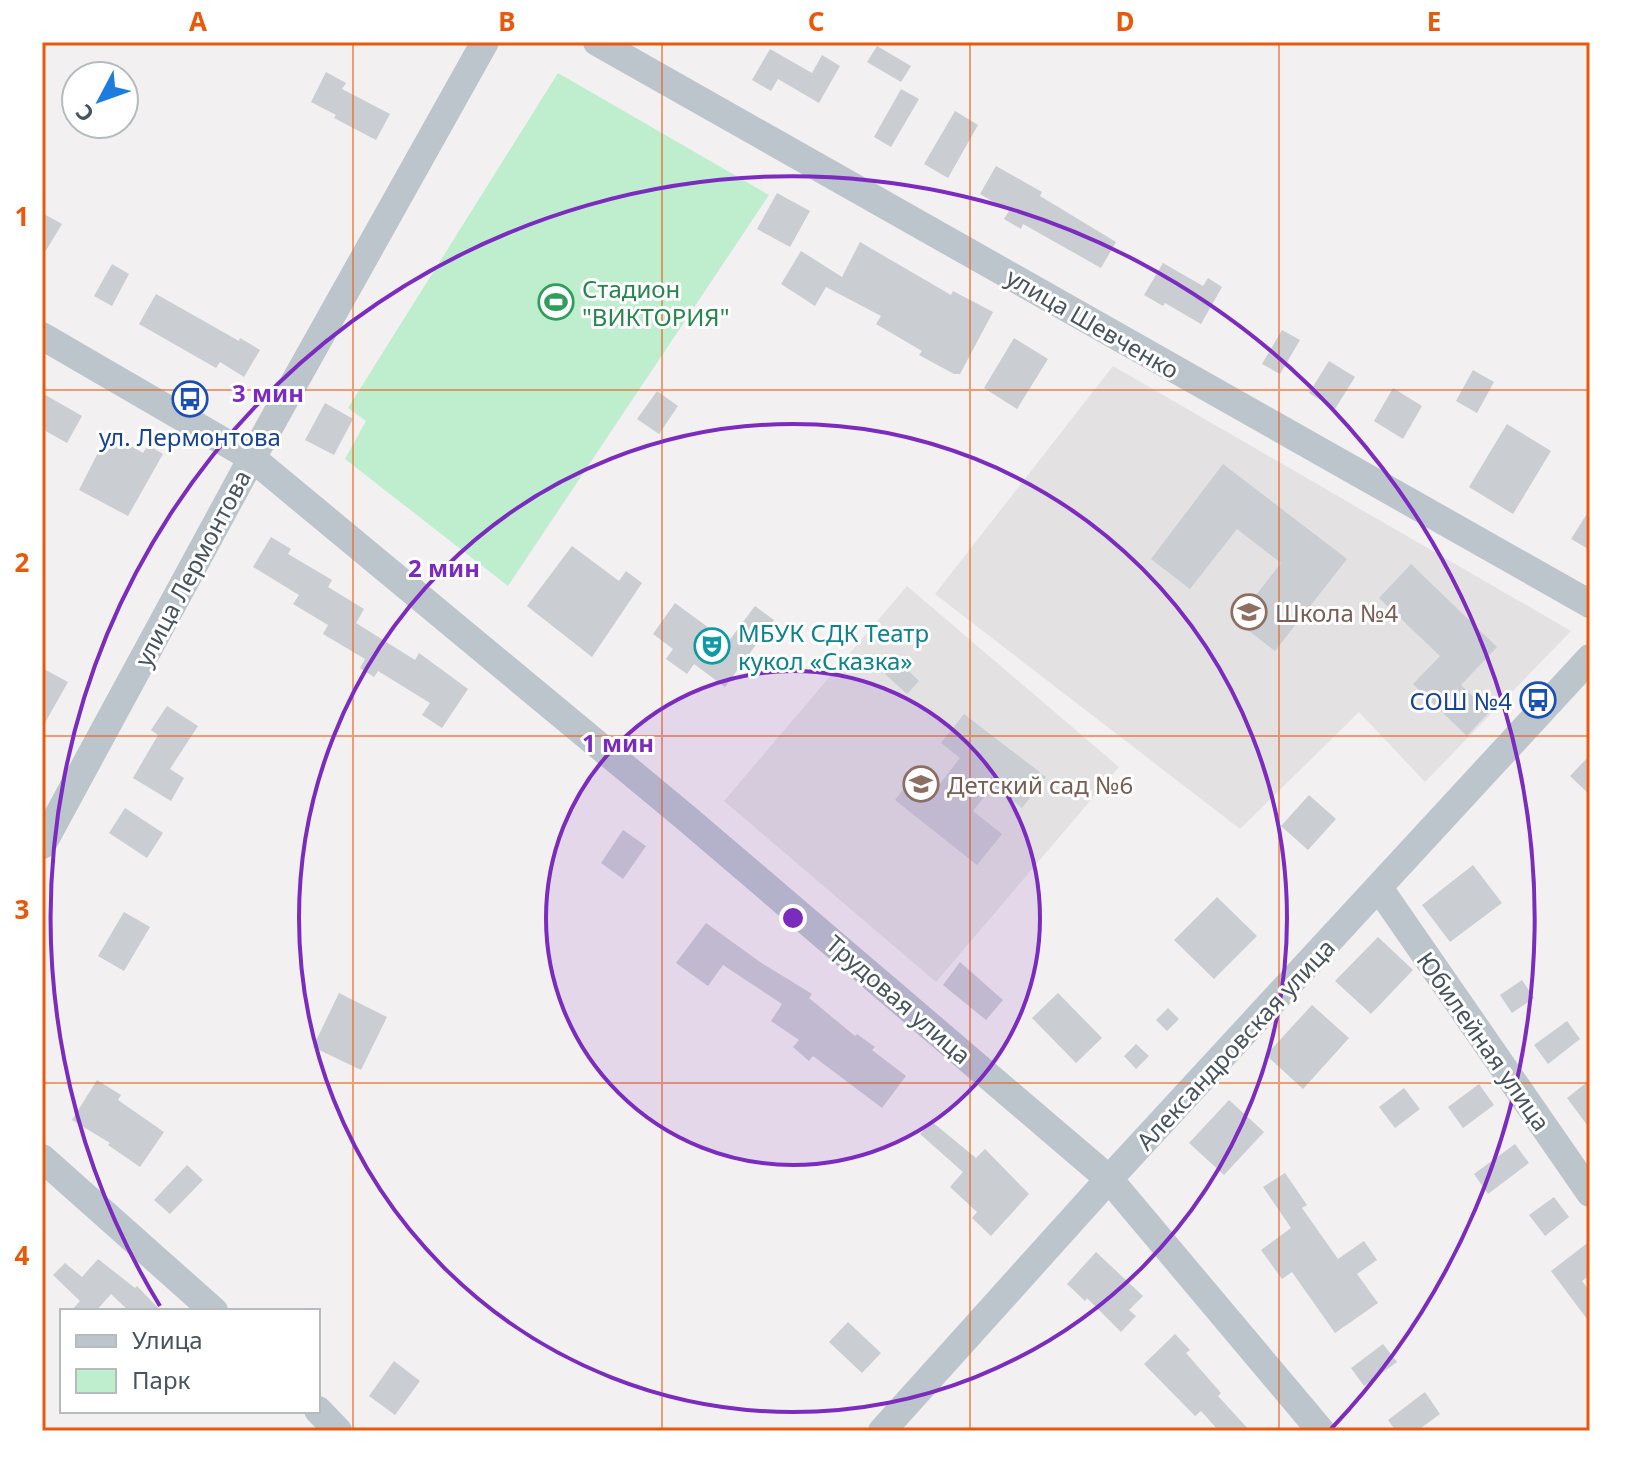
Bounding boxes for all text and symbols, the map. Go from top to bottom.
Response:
text: A [189,3,207,39]
text: B [498,3,516,39]
text: C [808,3,824,39]
text: D [1115,3,1135,39]
text: E [1427,3,1441,39]
north arrow [60,60,140,140]
text: С [68,99,100,129]
text: 1 [15,198,29,234]
street label: улица Шевченко [1001,260,1185,386]
place label: Стадион "ВИКТОРИЯ" [582,272,729,333]
sports icon: Стадион "ВИКТОРИЯ" [537,283,575,321]
text: 3 мин [232,376,304,409]
bus stop icon: ул. Лермонтова [171,380,209,418]
place label: ул. Лермонтова [99,420,281,453]
street label: улица Лермонтова [126,464,258,672]
text: 2 [15,544,30,580]
text: 2 мин [408,551,480,584]
school or university icon: Школа №4 [1230,593,1268,631]
place label: Школа №4 [1275,596,1399,629]
place label: МБУК СДК Театр кукол «Сказка» [738,616,929,677]
theatre icon: МБУК СДК Театр кукол «Сказка» [693,627,731,665]
bus stop icon: СОШ №4 [1519,681,1557,719]
place label: СОШ №4 [1410,684,1512,717]
text: 1 мин [582,726,654,759]
school or university icon: Детский сад №6 [902,765,940,803]
place label: Детский сад №6 [947,768,1133,801]
text: 3 [15,891,29,927]
centre of rings [779,904,807,932]
street label: Трудовая улица [820,927,978,1071]
street label: Александровская улица [1128,931,1342,1157]
street label: Юбилейная улица [1410,945,1558,1137]
text: 4 [15,1237,30,1273]
legend [60,1309,320,1413]
text: Улица [132,1323,203,1356]
text: Парк [132,1363,191,1396]

